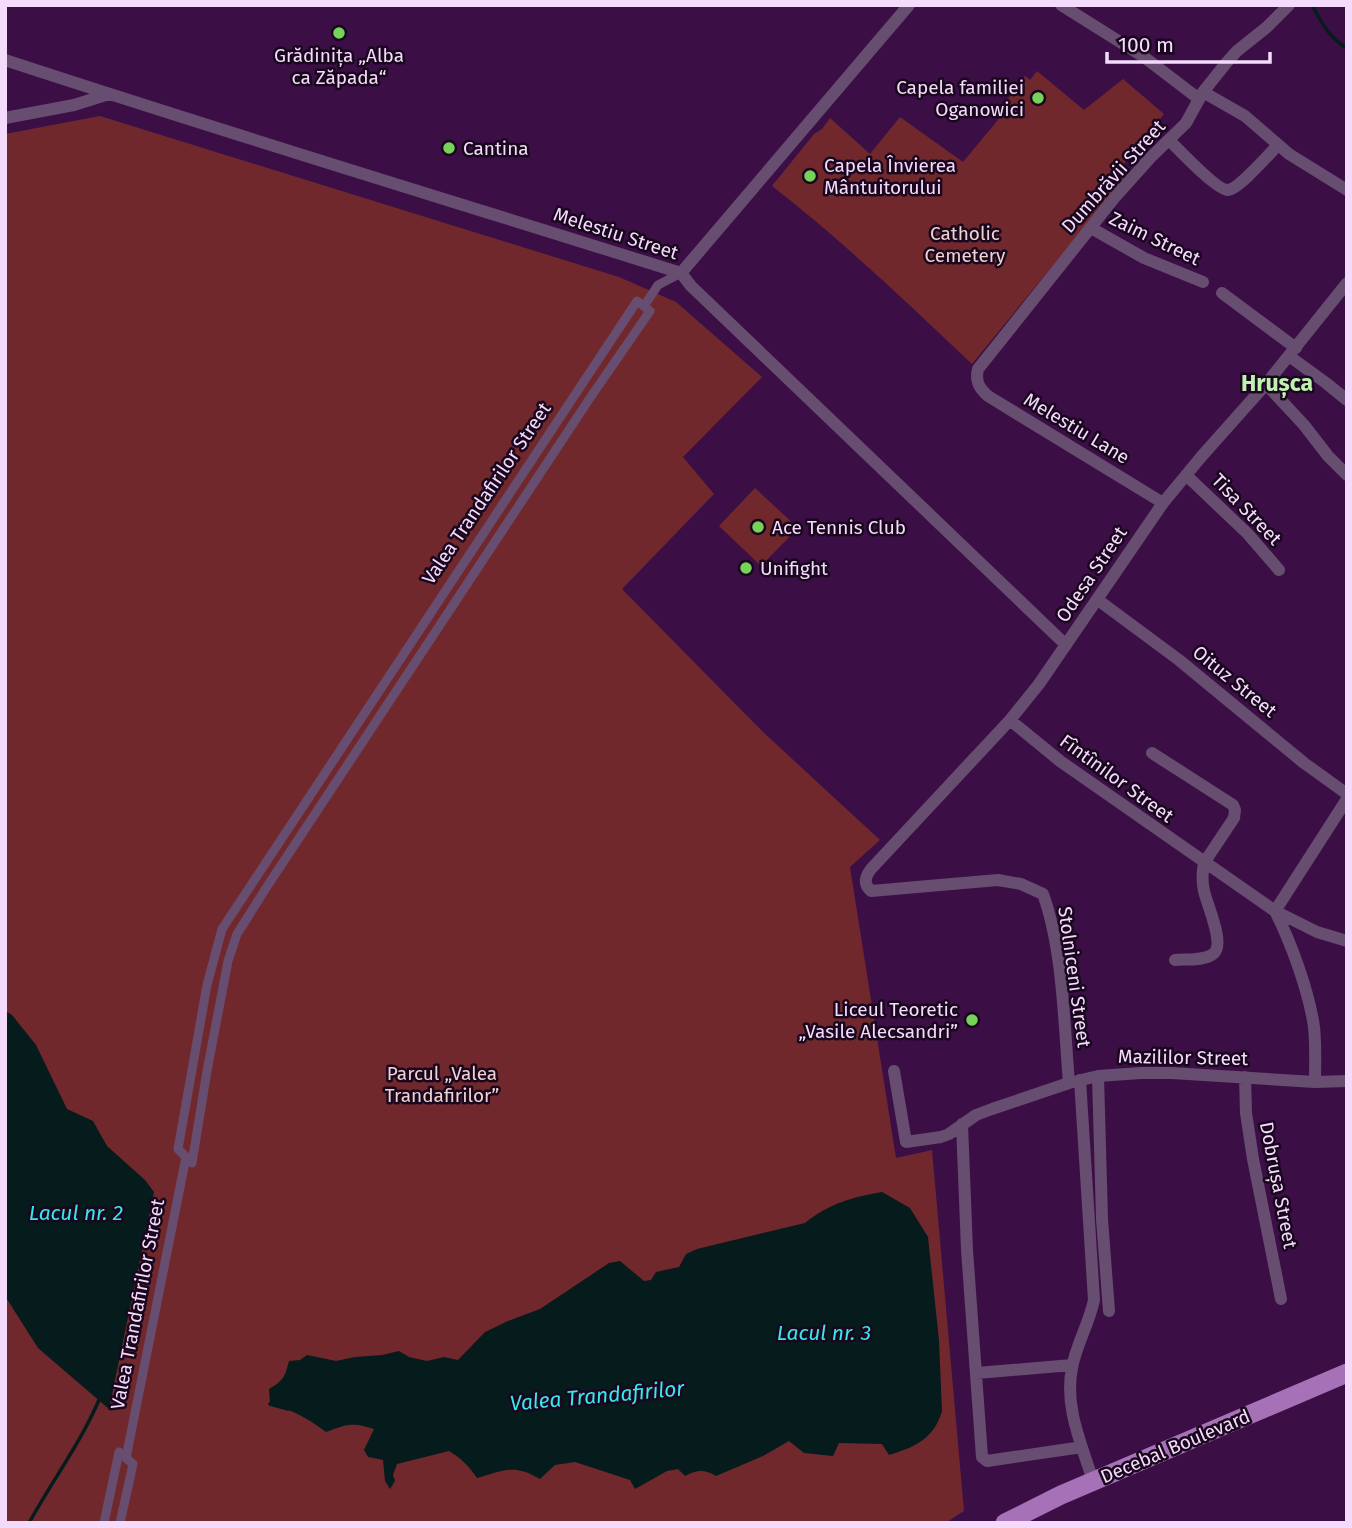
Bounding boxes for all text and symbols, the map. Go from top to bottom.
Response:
scale bar [1107,21,1270,65]
marker: Grădinița „Alba ca Zăpada“ [331,25,347,41]
text: 100 m [1118,32,1174,58]
place label: Grădinița „Alba ca Zăpada“ [274,44,404,89]
place label: Capela familiei Oganowici [896,76,1024,121]
marker: Capela familiei Oganowici [1030,90,1046,106]
street label: Dumbrăvii Street [1057,115,1170,238]
place label: Cantina [463,137,529,160]
marker: Cantina [441,140,457,156]
place label: Capela Învierea Mântuitorului [824,154,956,199]
marker: Capela Învierea Mântuitorului [802,168,818,184]
street label: Melestiu Street [551,202,681,264]
street label: Zaim Street [1106,207,1204,270]
park label: Catholic Cemetery [925,222,1006,267]
district label: Hrușca [1241,369,1313,399]
street label: Melestiu Lane [1020,388,1134,469]
street label: Valea Trandafirilor Street [417,398,556,588]
street label: Tisa Street [1207,469,1287,550]
place label: Ace Tennis Club [772,516,906,539]
marker: Ace Tennis Club [750,519,766,535]
street label: Odesa Street [1051,522,1132,627]
place label: Unifight [760,557,828,580]
marker: Unifight [738,560,754,576]
street label: Oituz Street [1188,641,1281,722]
street label: Fîntînilor Street [1055,729,1178,827]
street label: Stolniceni Street [1053,905,1096,1049]
place label: Liceul Teoretic „Vasile Alecsandri” [798,998,958,1043]
marker: Liceul Teoretic „Vasile Alecsandri” [964,1012,980,1028]
street label: Mazililor Street [1118,1045,1248,1070]
park label: Parcul „Valea Trandafirilor” [385,1062,499,1107]
street label: Dobrușa Street [1254,1120,1302,1251]
street label: Valea Trandafirilor Street [106,1197,169,1411]
water label: Lacul nr. 2 [29,1200,123,1226]
water label: Lacul nr. 3 [777,1320,871,1346]
water label: Valea Trandafirilor [509,1375,686,1417]
street label: Decebal Boulevard [1097,1405,1254,1488]

